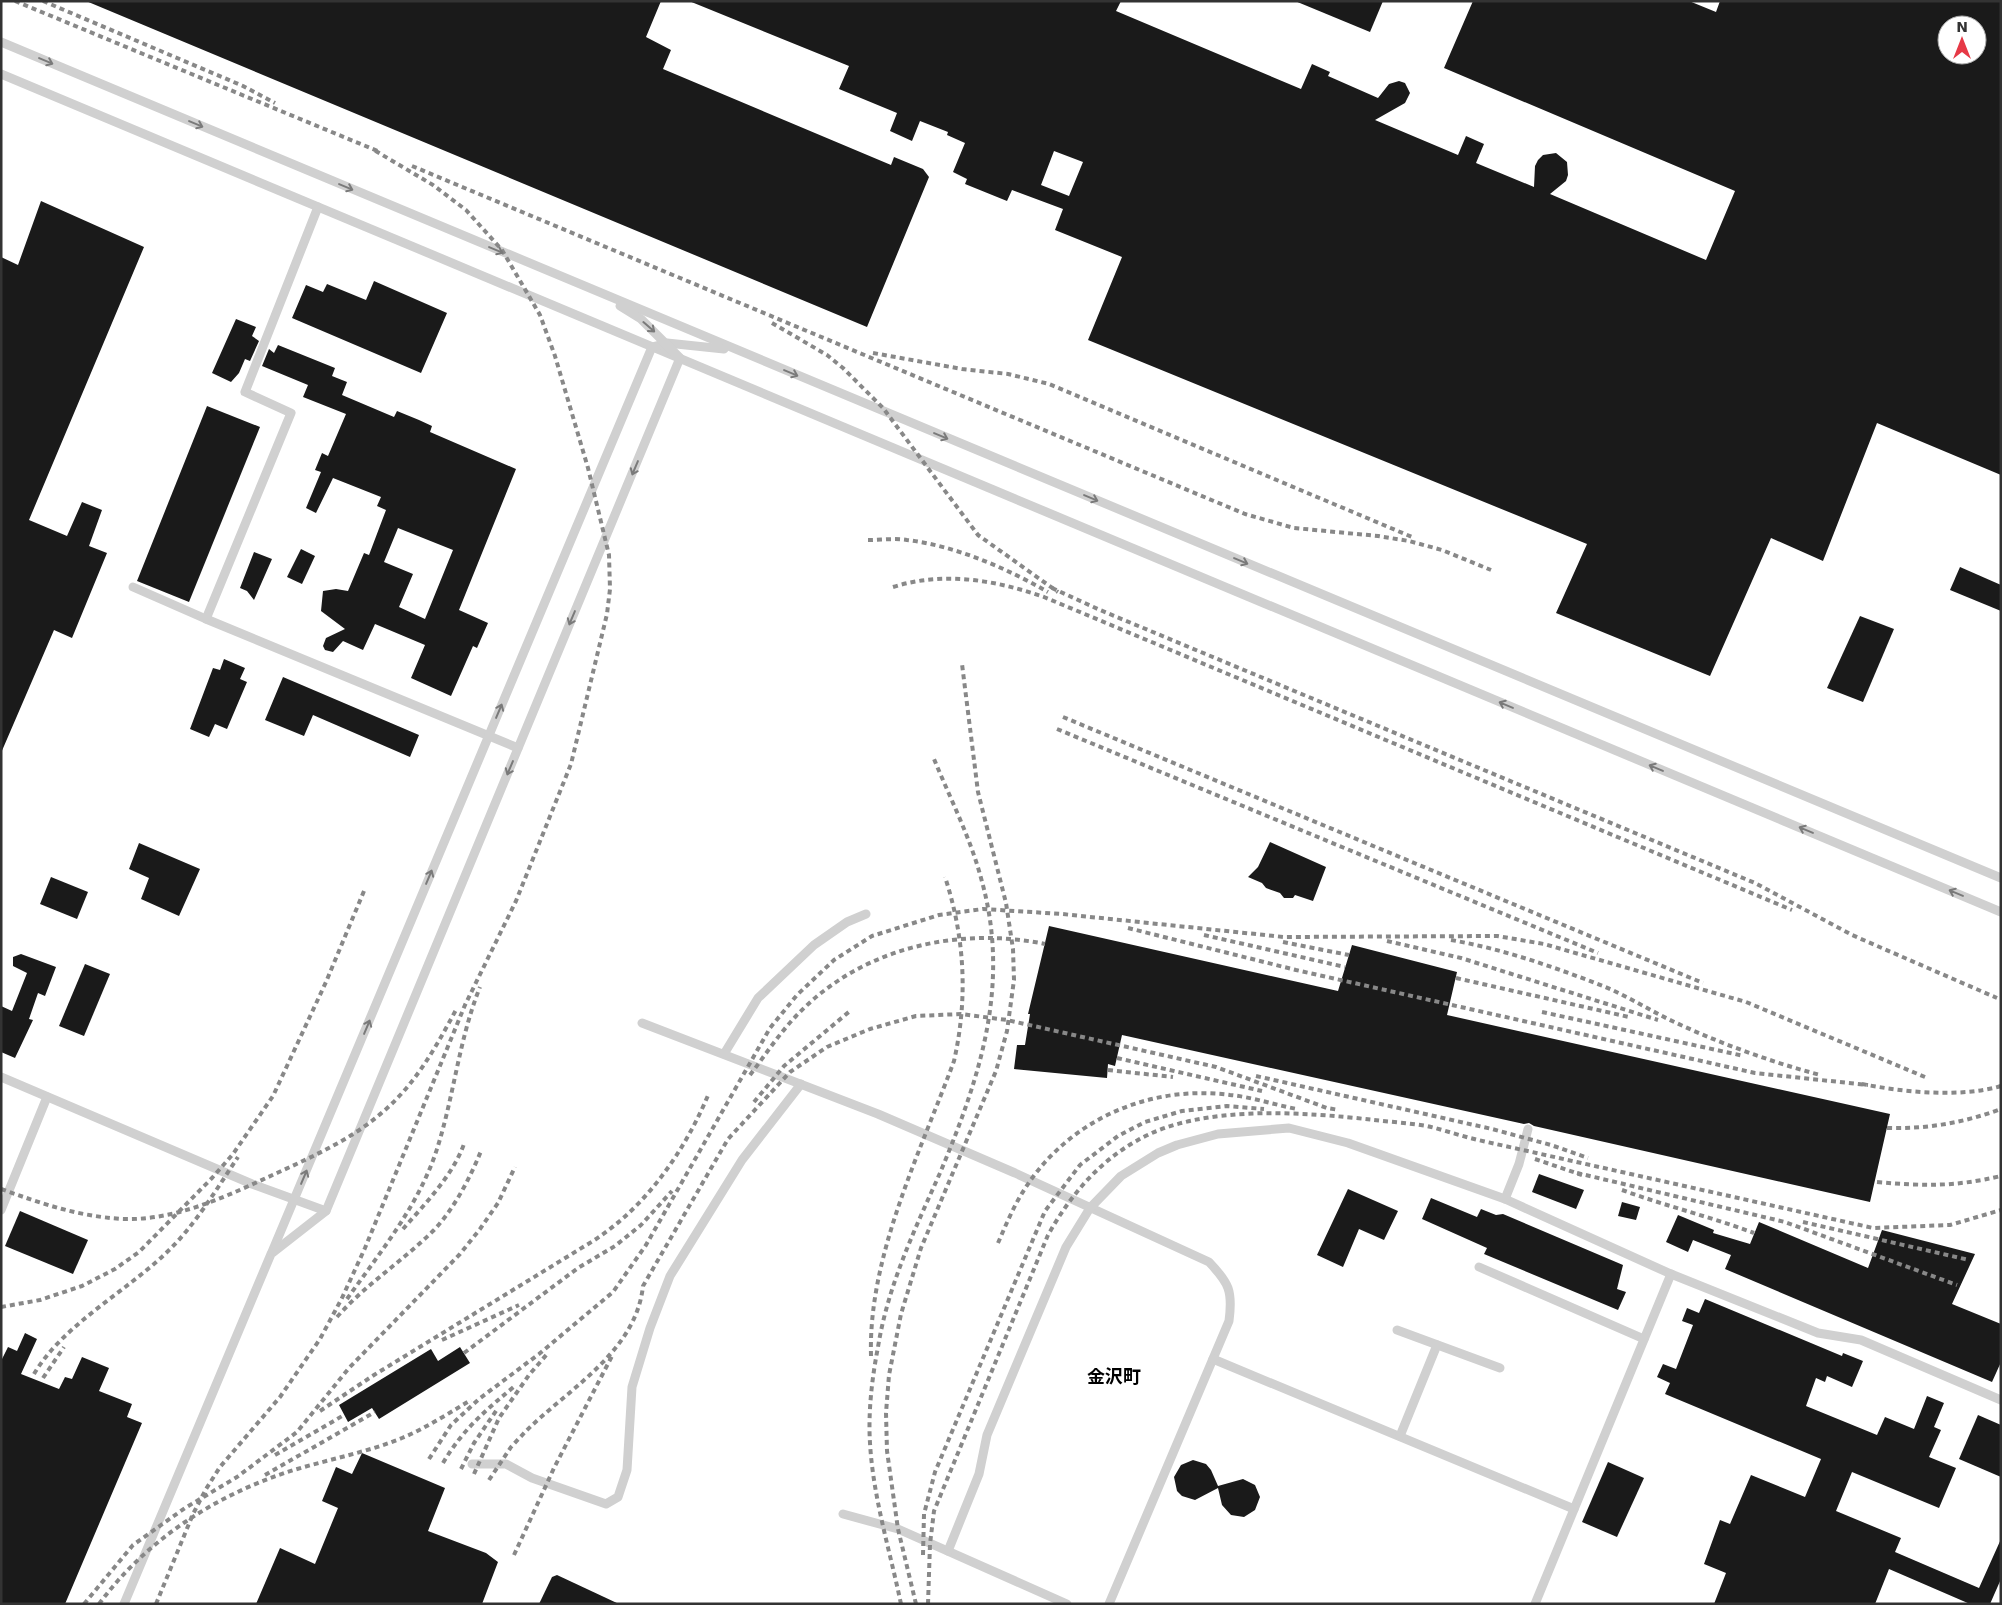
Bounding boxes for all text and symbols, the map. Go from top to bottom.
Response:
north arrow [1937,15,1987,65]
text: N [1956,19,1968,35]
one-way arrow [38,57,53,67]
one-way arrow [188,120,203,130]
one-way arrow [338,183,353,193]
one-way arrow [488,246,503,255]
one-way arrow [643,321,656,332]
one-way arrow [783,369,798,379]
one-way arrow [933,431,948,441]
one-way arrow [629,460,638,475]
one-way arrow [1083,494,1098,504]
one-way arrow [1233,557,1248,566]
one-way arrow [567,610,577,625]
one-way arrow [1499,699,1514,709]
one-way arrow [495,704,504,719]
one-way arrow [505,760,514,775]
one-way arrow [1649,762,1664,772]
one-way arrow [1799,825,1814,835]
one-way arrow [425,870,435,885]
one-way arrow [1949,888,1964,898]
one-way arrow [362,1020,372,1035]
one-way arrow [299,1170,309,1185]
district label: 金沢町 [1087,1366,1141,1387]

